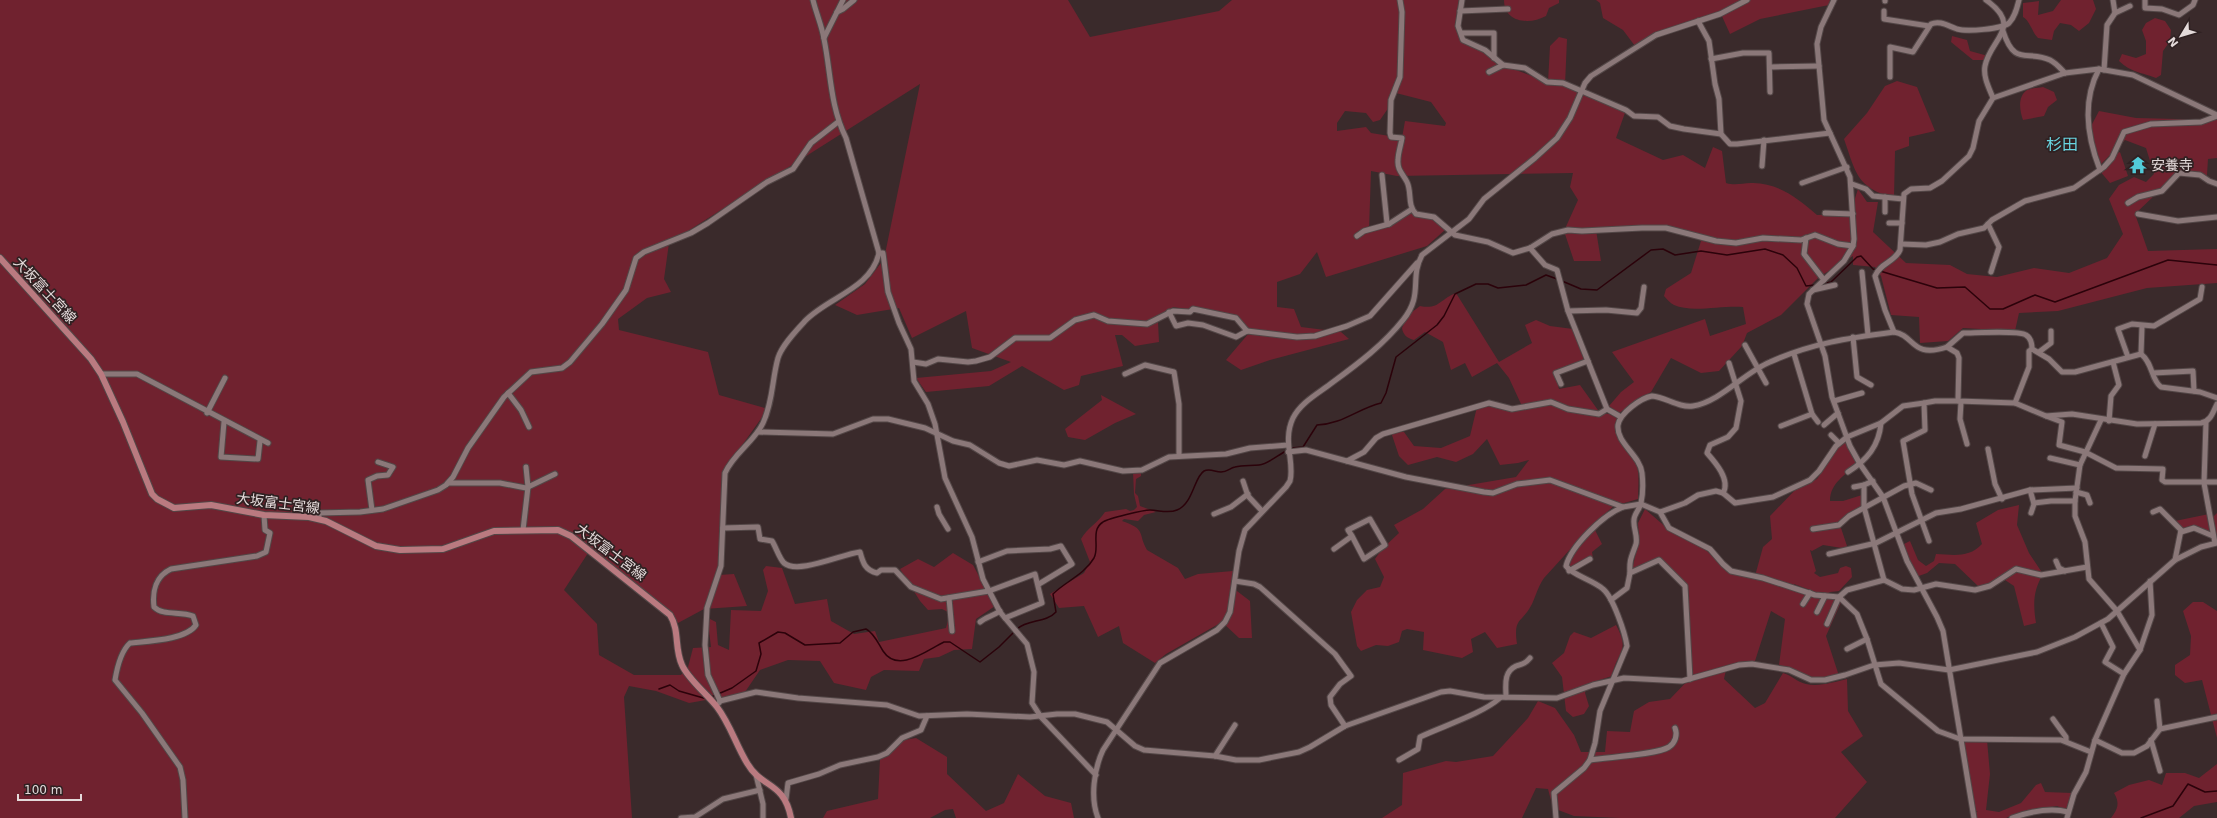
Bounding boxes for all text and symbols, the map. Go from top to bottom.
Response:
north arrow [2161,16,2201,56]
text: N [2166,34,2181,49]
district label: 杉田 [2046,135,2078,154]
temple icon: 安養寺 [2128,155,2148,175]
place label: 安養寺 [2151,157,2193,173]
street label: 大坂富士宮線 [11,254,79,326]
street label: 大坂富士宮線 [235,490,321,516]
street label: 大坂富士宮線 [573,520,649,584]
scale bar [18,776,81,802]
text: 100 m [24,783,62,797]

